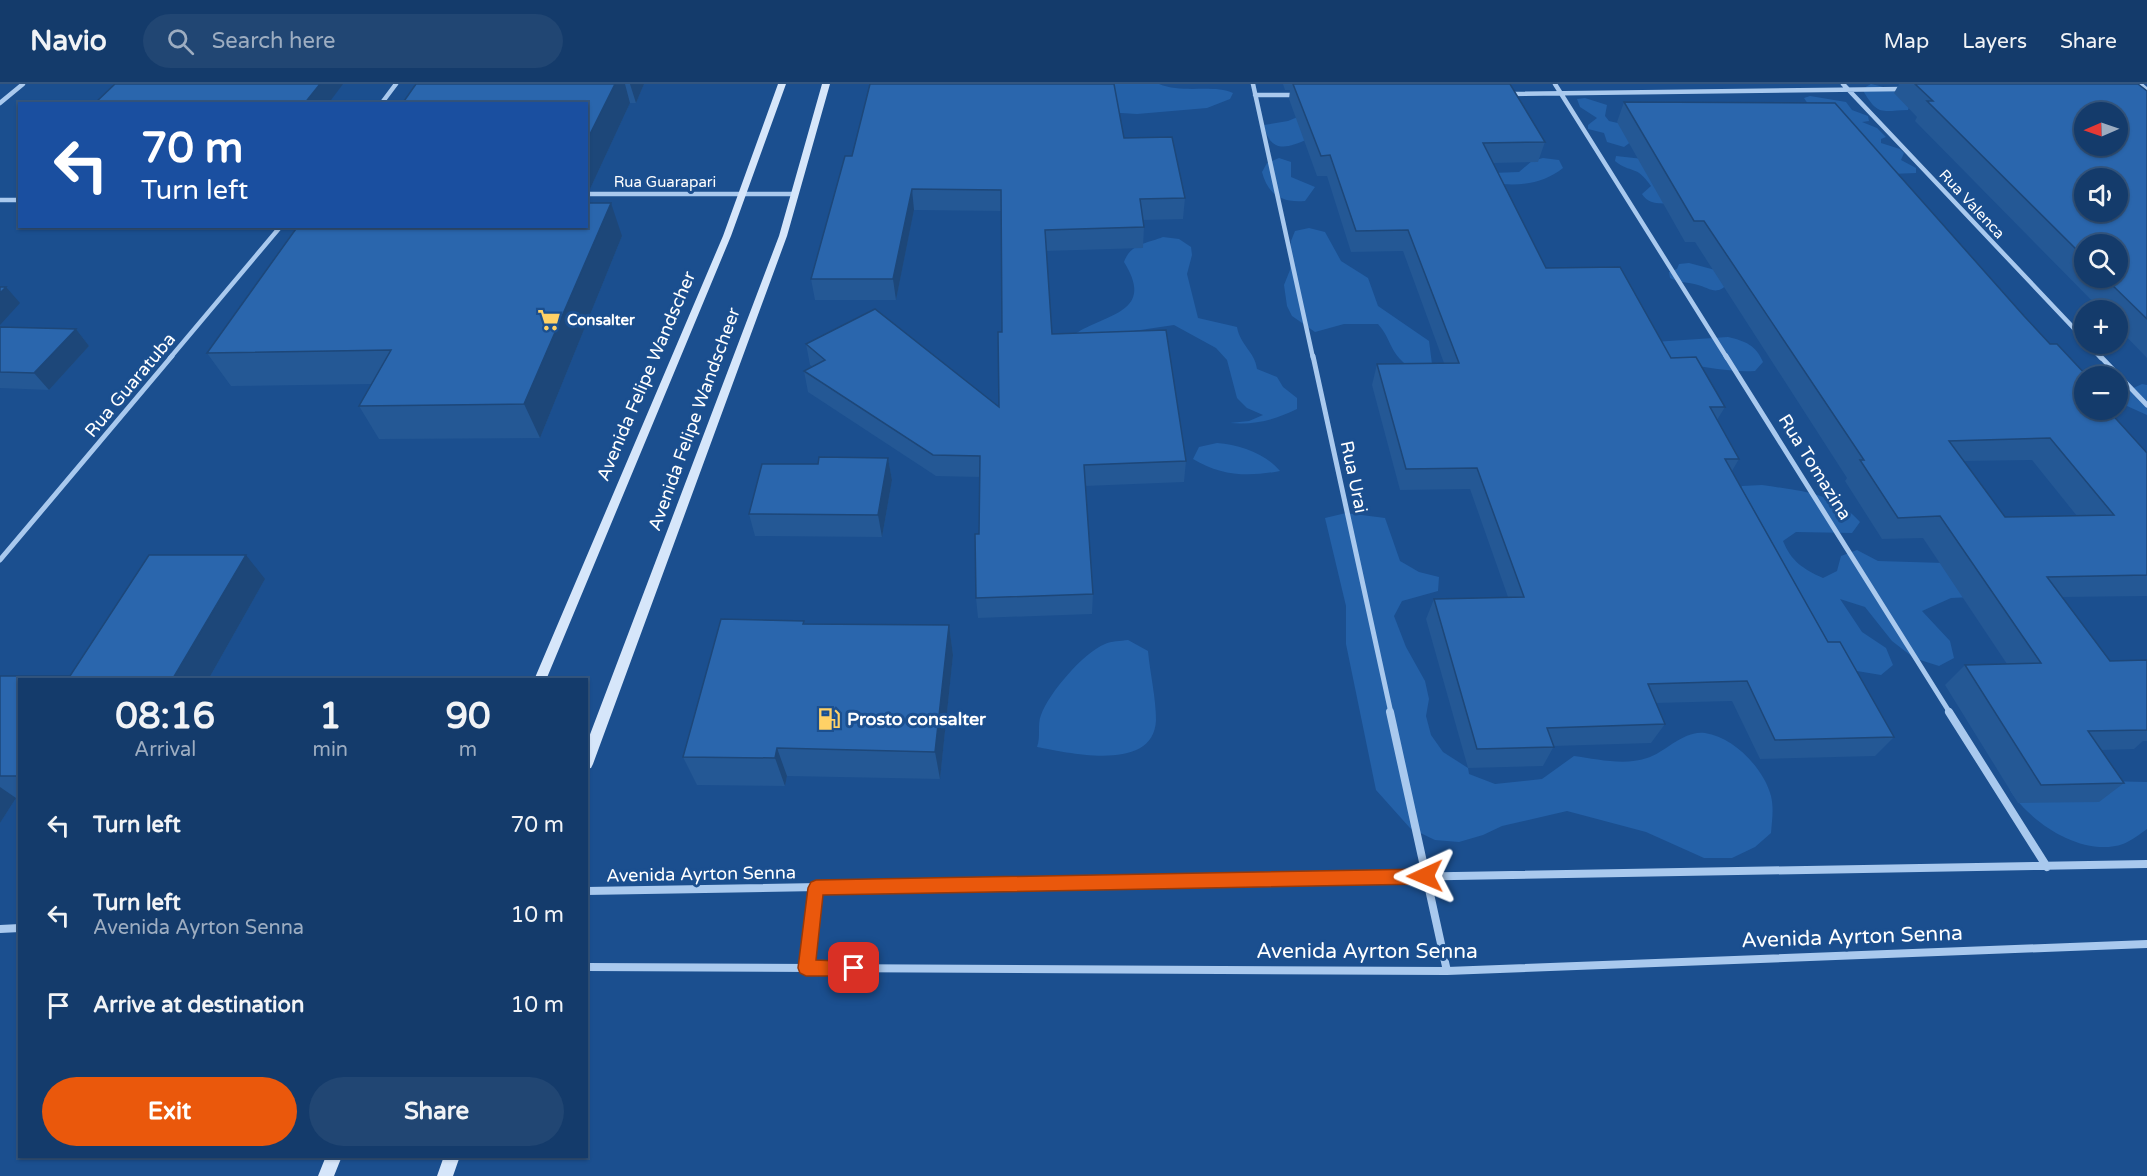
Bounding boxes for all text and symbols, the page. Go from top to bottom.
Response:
search box [143,14,563,68]
text: Navio [30,24,107,58]
icon: search [164,25,197,58]
text: Search here [212,28,336,54]
text: Map [1884,29,1929,54]
text: Layers [1962,29,2027,54]
text: Share [2060,29,2117,54]
north arrow [2074,102,2128,156]
map controls [2074,102,2128,420]
text: 70 m [141,123,243,174]
icon: left [42,126,120,204]
street label: Rua Valenca [1935,166,2009,242]
button: sound [2074,168,2128,222]
street label: Rua Guarapari [614,173,716,191]
text: Turn left [141,174,248,207]
button: search [2074,234,2128,288]
street label: Avenida Felipe Wandscher [592,268,700,484]
button: + [2074,300,2128,354]
street label: Avenida Felipe Wandscheer [643,304,745,534]
supermarket icon: Consalter [536,307,562,333]
place label: Consalter [567,311,635,329]
street label: Rua Guaratuba [80,328,180,442]
button: − [2074,366,2128,420]
street label: Rua Tomazina [1774,410,1856,524]
street label: Rua Urai [1336,439,1372,515]
text: 08:16 [115,695,215,738]
text: 1 [319,695,342,738]
text: 90 [445,695,491,738]
fuel station icon: Prosto consalter [816,706,842,732]
place label: Prosto consalter [847,708,987,730]
text: Arrival [134,738,196,762]
text: min [313,738,348,762]
text: m [459,738,477,762]
icon: left [42,809,75,842]
text: Turn left [93,812,181,838]
text: 70 m [510,812,564,838]
position arrow [1393,844,1457,908]
street label: Avenida Ayrton Senna [606,861,796,887]
text: Turn left [93,890,181,916]
icon: left [42,899,75,932]
text: 10 m [510,902,564,928]
text: Avenida Ayrton Senna [93,916,304,940]
street label: Avenida Ayrton Senna [1741,921,1963,953]
street label: Avenida Ayrton Senna [1256,939,1478,964]
pin [828,942,879,993]
icon: arrive [837,951,870,984]
icon: arrive [42,989,75,1022]
text: Arrive at destination [93,992,304,1018]
text: 10 m [510,992,564,1018]
button: Exit [42,1077,297,1146]
button: Share [309,1077,564,1146]

